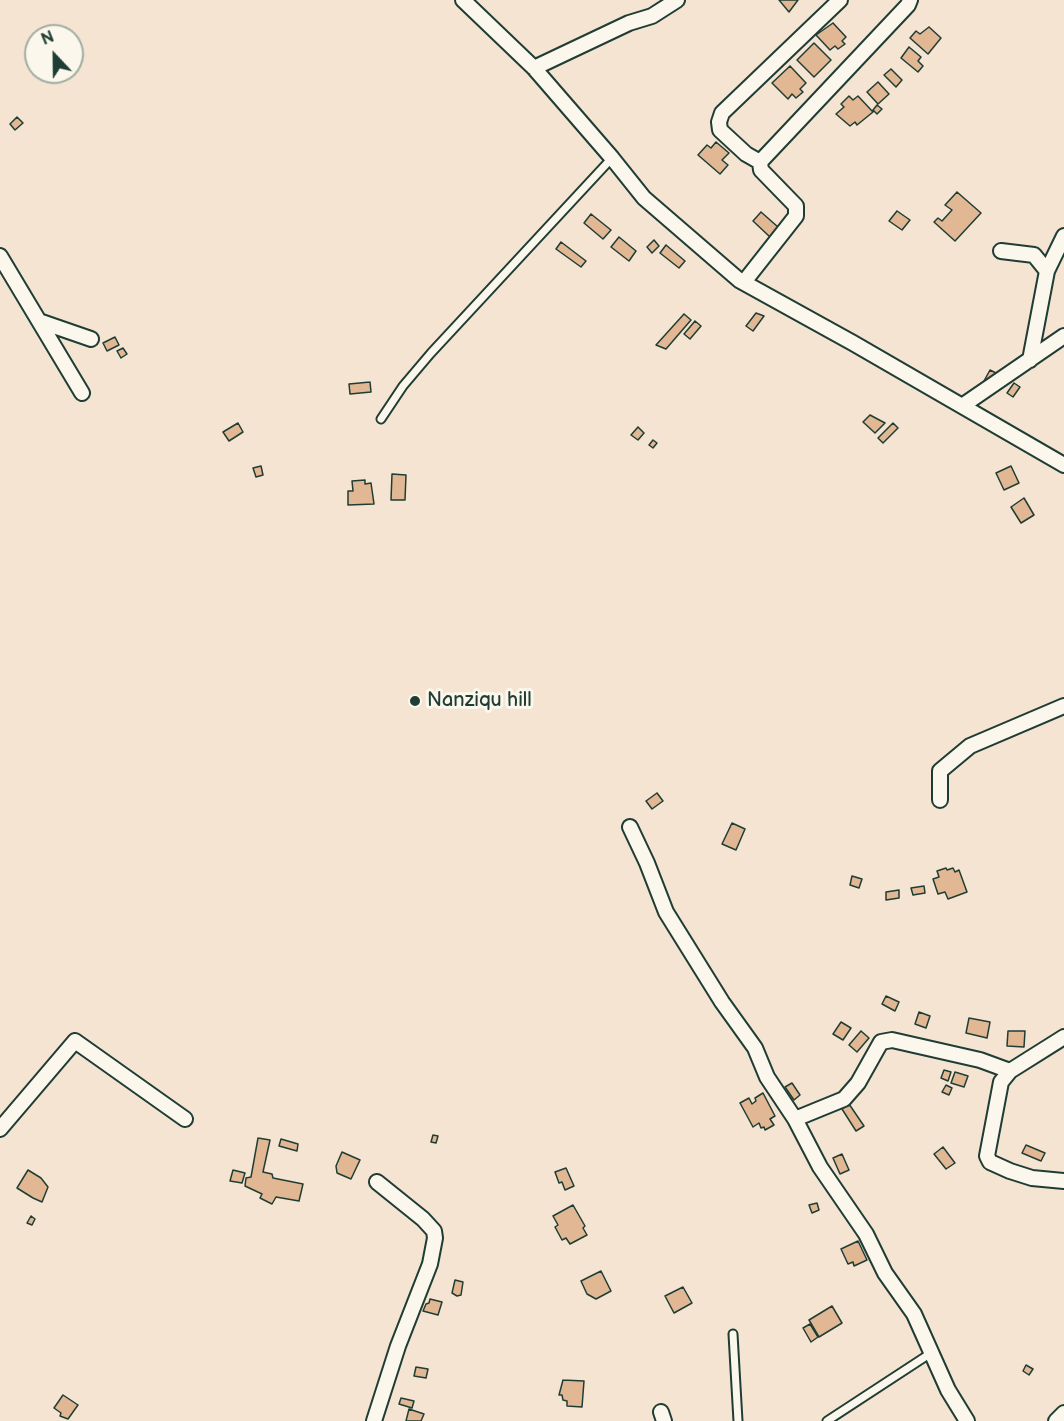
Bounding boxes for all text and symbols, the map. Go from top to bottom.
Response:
north arrow [24,24,84,84]
text: N [39,28,57,50]
place label: Nanziqu hill [427,689,532,713]
marker: Nanziqu hill [408,694,422,708]

